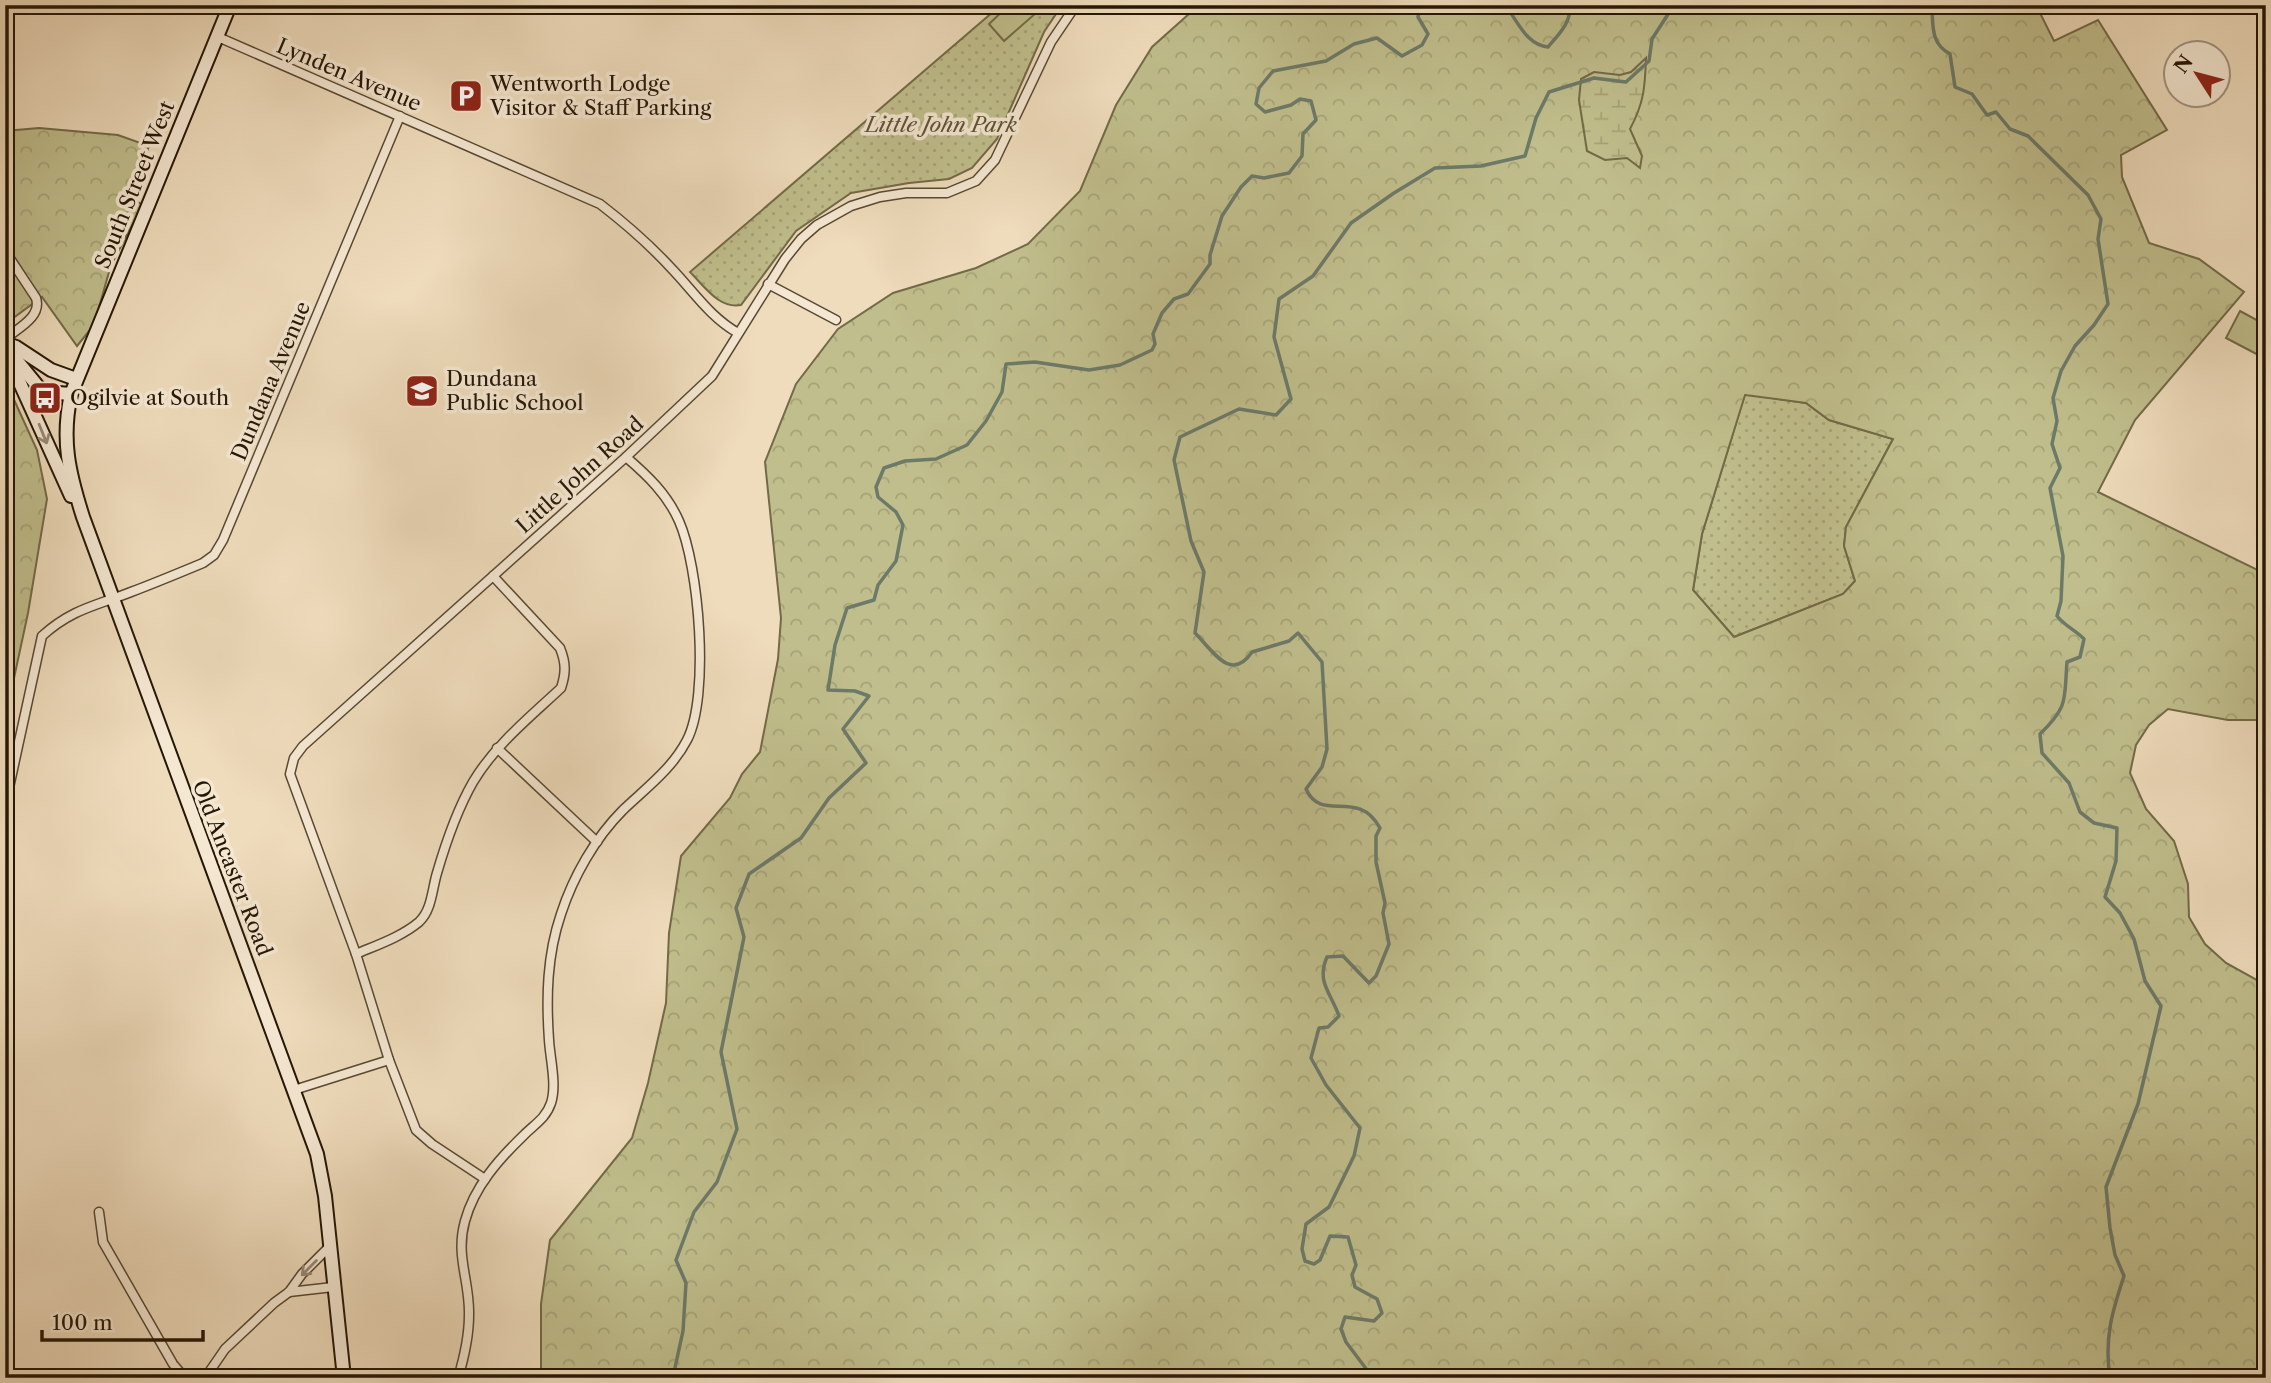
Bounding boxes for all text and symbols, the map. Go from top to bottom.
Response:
street label: Lynden Avenue [273,33,425,116]
north arrow [2162,38,2232,108]
text: N [2169,51,2198,78]
place label: Wentworth Lodge Visitor & Staff Parking [489,71,712,120]
parking icon: Wentworth Lodge Visitor & Staff Parking [447,77,485,115]
street label: South Street West [90,97,180,272]
park label: Little John Park [863,112,1017,137]
street label: Dundana Avenue [226,298,315,464]
place label: Dundana Public School [446,366,583,415]
school or university icon: Dundana Public School [403,372,441,410]
bus stop icon: Ogilvie at South [26,379,64,417]
place label: Ogilvie at South [70,385,229,410]
street label: Little John Road [511,411,649,538]
one-way arrow [38,423,51,444]
street label: Old Ancaster Road [187,777,278,959]
one-way arrow [300,1259,317,1276]
scale bar [42,1299,203,1343]
text: 100 m [52,1310,113,1335]

